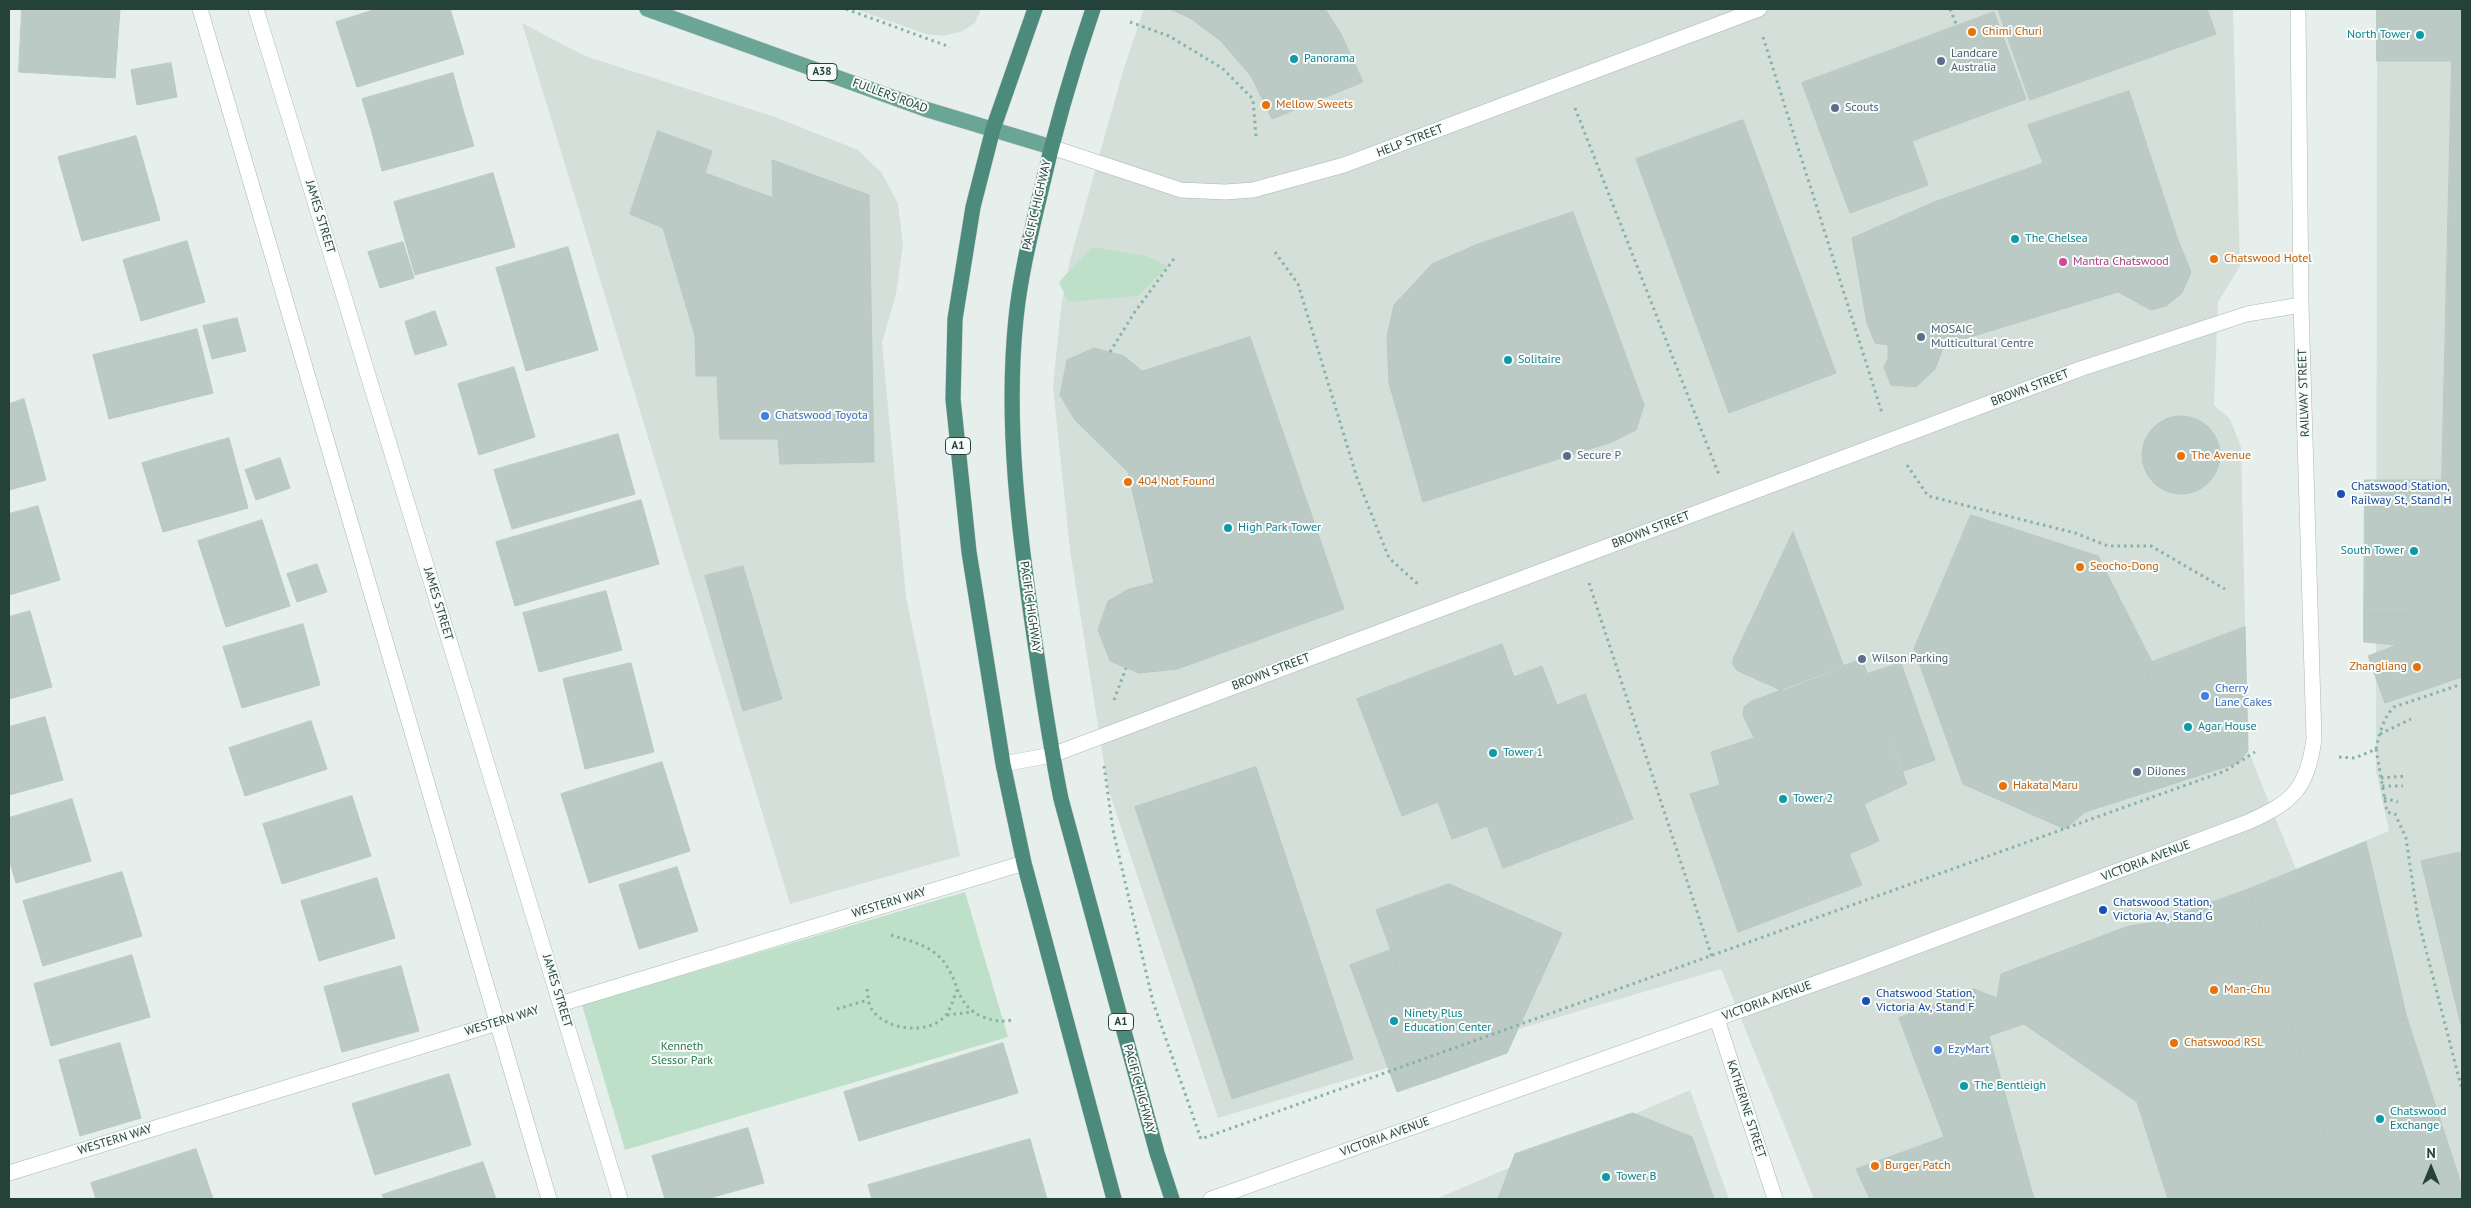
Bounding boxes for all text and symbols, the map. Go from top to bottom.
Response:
place label: Chimi Churi [1982,25,2042,39]
marker: Chimi Churi [1966,26,1978,38]
place label: North Tower [2347,28,2410,42]
marker: North Tower [2414,29,2426,41]
place label: Landcare Australia [1951,47,1997,75]
place label: Panorama [1304,52,1355,66]
marker: Panorama [1288,53,1300,65]
marker: Landcare Australia [1935,55,1947,67]
road number: A38 [807,64,837,80]
street label: FULLERS ROAD [850,76,930,116]
place label: Mellow Sweets [1276,98,1353,112]
marker: Mellow Sweets [1260,99,1272,111]
place label: Scouts [1845,101,1879,115]
marker: Scouts [1829,102,1841,114]
street label: HELP STREET [1375,122,1445,160]
street label: PACIFIC HIGHWAY [1020,158,1054,252]
street label: JAMES STREET [302,179,338,255]
place label: The Chelsea [2025,232,2088,246]
marker: The Chelsea [2009,233,2021,245]
place label: Chatswood Hotel [2224,252,2312,266]
marker: Chatswood Hotel [2208,253,2220,265]
place label: Mantra Chatswood [2073,255,2169,269]
marker: Mantra Chatswood [2057,256,2069,268]
place label: MOSAIC Multicultural Centre [1931,323,2034,351]
marker: MOSAIC Multicultural Centre [1915,331,1927,343]
street label: RAILWAY STREET [2295,349,2313,437]
place label: Solitaire [1518,353,1561,367]
marker: Solitaire [1502,354,1514,366]
street label: BROWN STREET [1989,366,2071,410]
place label: Chatswood Toyota [775,409,868,423]
marker: Chatswood Toyota [759,410,771,422]
road number: A1 [946,438,970,454]
place label: Secure P [1577,449,1621,463]
place label: The Avenue [2191,449,2251,463]
marker: Secure P [1561,450,1573,462]
marker: The Avenue [2175,450,2187,462]
place label: 404 Not Found [1138,475,1215,489]
marker: 404 Not Found [1122,476,1134,488]
place label: Chatswood Station, Railway St, Stand H [2351,480,2451,508]
marker: Chatswood Station, Railway St, Stand H [2335,488,2347,500]
street label: BROWN STREET [1610,508,1692,552]
place label: High Park Tower [1238,521,1321,535]
marker: High Park Tower [1222,522,1234,534]
place label: South Tower [2341,544,2404,558]
marker: South Tower [2408,545,2420,557]
street label: PACIFIC HIGHWAY [1016,560,1044,654]
place label: Seocho-Dong [2090,560,2159,574]
marker: Seocho-Dong [2074,561,2086,573]
street label: JAMES STREET [420,566,456,642]
street label: BROWN STREET [1230,650,1312,694]
place label: Wilson Parking [1872,652,1948,666]
marker: Wilson Parking [1856,653,1868,665]
place label: Zhangliang [2349,660,2407,674]
marker: Zhangliang [2411,661,2423,673]
place label: Cherry Lane Cakes [2215,682,2272,710]
marker: Cherry Lane Cakes [2199,690,2211,702]
place label: Agar House [2198,720,2257,734]
marker: Agar House [2182,721,2194,733]
place label: Tower 1 [1503,746,1543,760]
marker: Tower 1 [1487,747,1499,759]
place label: DiJones [2147,765,2186,779]
marker: DiJones [2131,766,2143,778]
place label: Hakata Maru [2013,779,2078,793]
marker: Hakata Maru [1997,780,2009,792]
place label: Tower 2 [1793,792,1833,806]
marker: Tower 2 [1777,793,1789,805]
street label: VICTORIA AVENUE [2100,837,2192,885]
street label: WESTERN WAY [850,885,928,921]
place label: Chatswood Station, Victoria Av, Stand G [2113,896,2213,924]
marker: Chatswood Station, Victoria Av, Stand G [2097,904,2109,916]
street label: JAMES STREET [539,953,575,1029]
street label: VICTORIA AVENUE [1720,978,1814,1024]
place label: Man-Chu [2224,983,2270,997]
marker: Man-Chu [2208,984,2220,996]
place label: Chatswood Station, Victoria Av, Stand F [1876,987,1975,1015]
marker: Chatswood Station, Victoria Av, Stand F [1860,995,1872,1007]
street label: WESTERN WAY [463,1003,541,1039]
place label: Ninety Plus Education Center [1404,1007,1491,1035]
road number: A1 [1108,1014,1134,1030]
marker: Ninety Plus Education Center [1388,1015,1400,1027]
place label: Chatswood RSL [2184,1036,2263,1050]
marker: Chatswood RSL [2168,1037,2180,1049]
park label: Kenneth Slessor Park [651,1040,713,1068]
street label: PACIFIC HIGHWAY [1120,1043,1158,1135]
place label: EzyMart [1948,1043,1989,1057]
marker: EzyMart [1932,1044,1944,1056]
street label: KATHERINE STREET [1723,1058,1769,1160]
place label: The Bentleigh [1974,1079,2046,1093]
marker: The Bentleigh [1958,1080,1970,1092]
place label: Chatswood Exchange [2390,1105,2446,1133]
marker: Chatswood Exchange [2374,1113,2386,1125]
street label: VICTORIA AVENUE [1338,1114,1432,1160]
street label: WESTERN WAY [76,1122,154,1158]
north arrow [2406,1143,2456,1193]
text: N [2426,1144,2436,1162]
place label: Burger Patch [1885,1159,1951,1173]
marker: Burger Patch [1869,1160,1881,1172]
place label: Tower B [1616,1170,1656,1184]
marker: Tower B [1600,1171,1612,1183]

